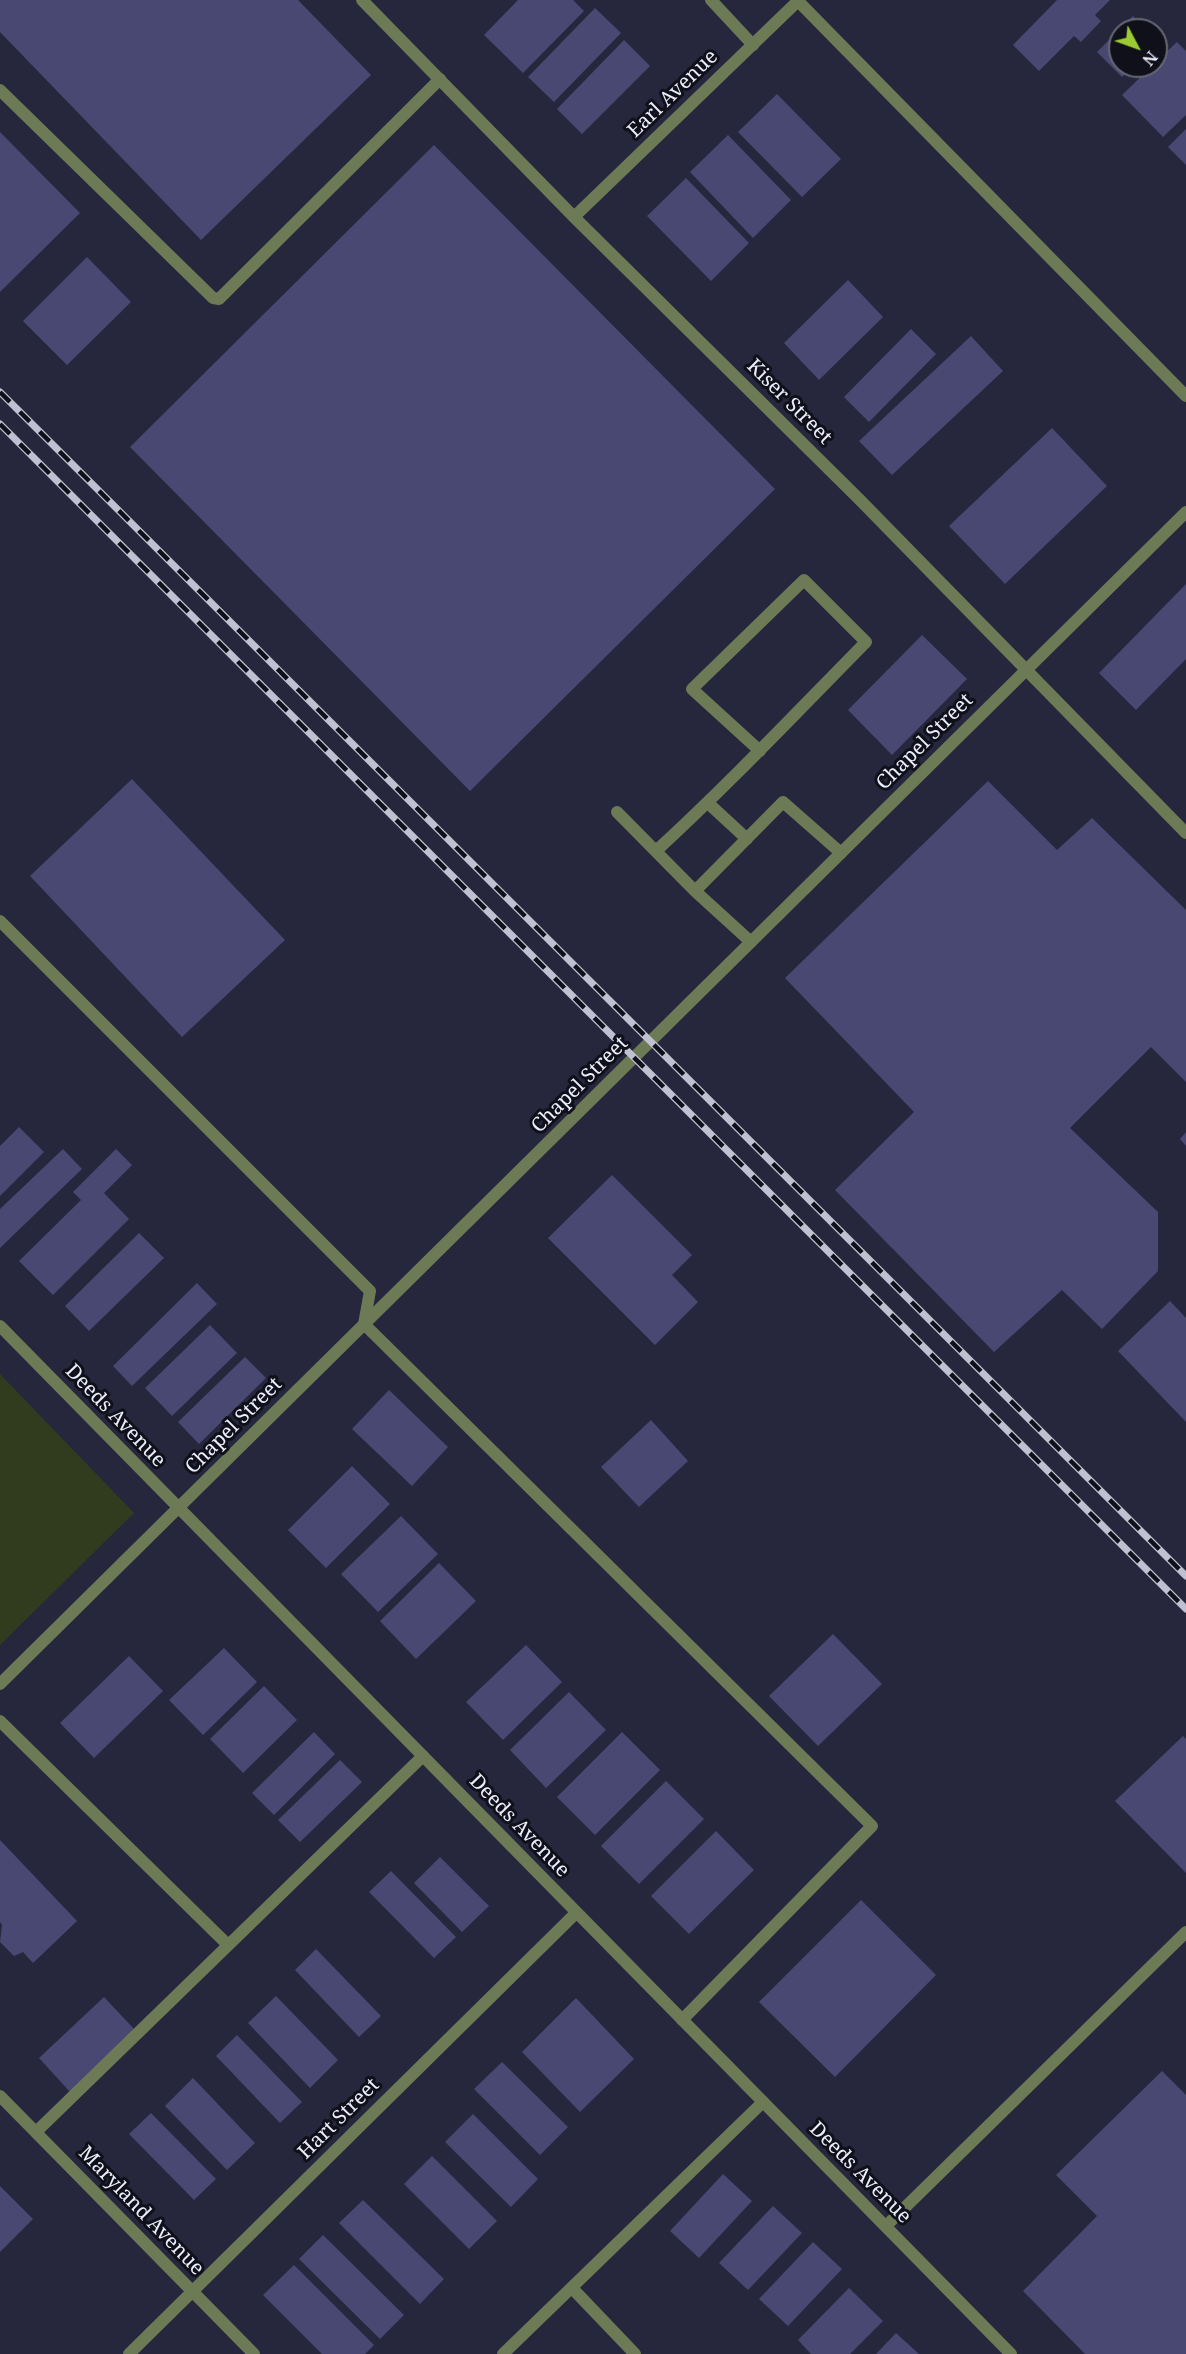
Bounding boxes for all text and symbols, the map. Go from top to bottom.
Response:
north arrow [1108,18,1168,78]
street label: Earl Avenue [623,45,723,143]
text: N [1138,47,1163,70]
street label: Kiser Street [741,354,837,450]
street label: Chapel Street [872,689,978,795]
street label: Chapel Street [527,1032,633,1138]
street label: Deeds Avenue [60,1359,170,1473]
street label: Chapel Street [181,1373,287,1479]
street label: Deeds Avenue [464,1769,574,1883]
street label: Hart Street [294,2074,384,2164]
street label: Deeds Avenue [804,2117,916,2229]
street label: Maryland Avenue [73,2141,209,2281]

